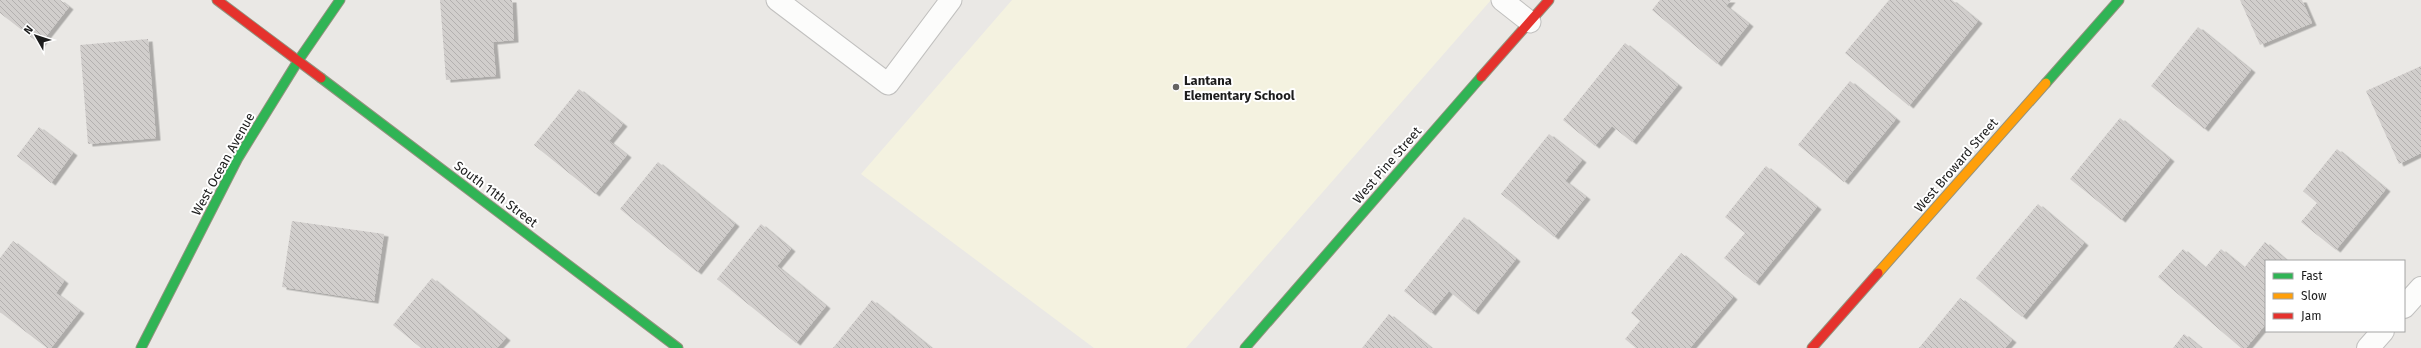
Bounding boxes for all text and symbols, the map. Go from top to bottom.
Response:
north arrow [16,16,56,56]
text: N [21,23,36,37]
place label: Lantana Elementary School [1184,73,1295,103]
marker: Lantana Elementary School [1171,82,1181,92]
street label: West Ocean Avenue [189,110,257,218]
street label: West Broward Street [1911,115,2001,215]
street label: West Pine Street [1350,123,1425,206]
street label: South 11th Street [452,158,541,230]
legend [2265,260,2405,332]
text: Fast [2301,269,2323,283]
text: Slow [2301,289,2327,303]
text: Jam [2301,309,2321,323]

